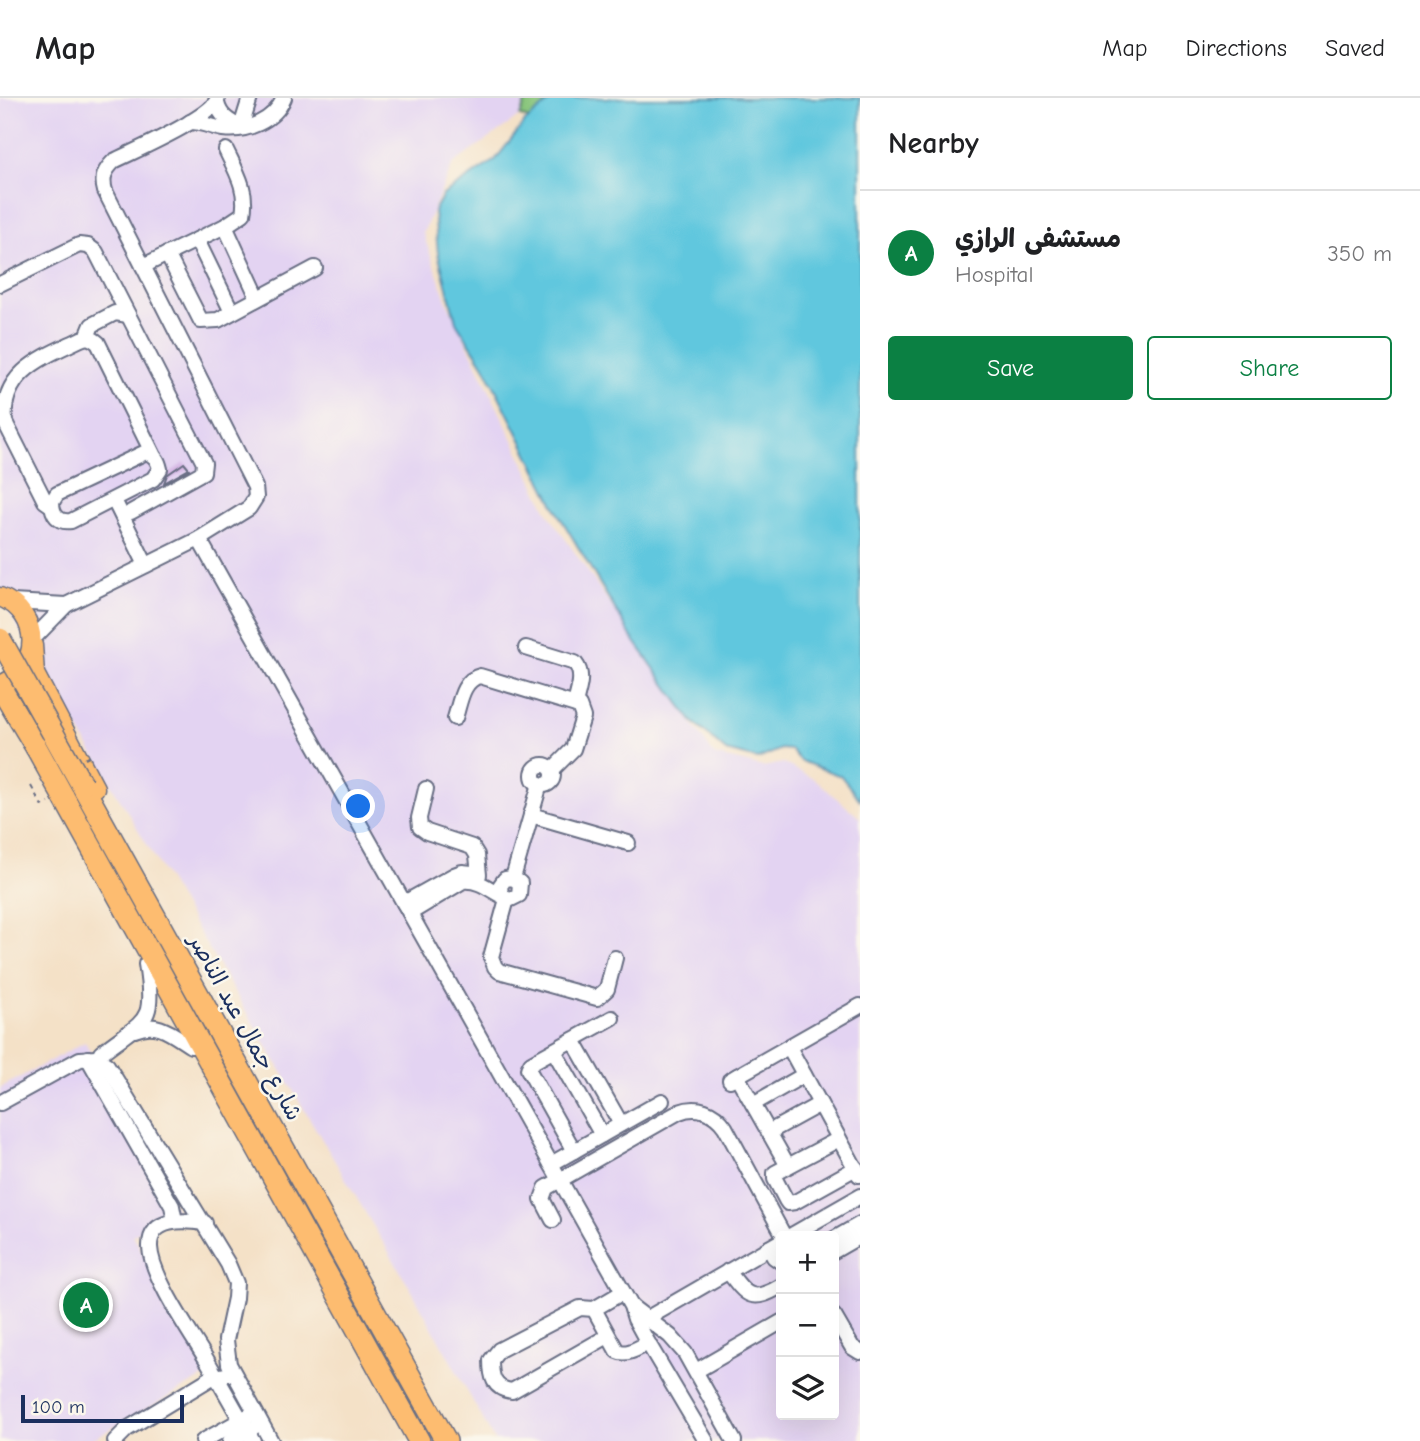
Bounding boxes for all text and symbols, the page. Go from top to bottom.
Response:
text: Map [35,29,96,67]
text: Map [1102,34,1148,62]
text: Directions [1186,34,1287,62]
text: Saved [1325,34,1385,62]
text: Nearby [888,126,979,161]
text: مستشفى الرازي [955,224,1121,254]
text: A [905,240,917,267]
text: 350 m [1327,240,1392,267]
text: Hospital [955,261,1033,288]
button: Save [888,336,1133,400]
button: Share [1147,336,1392,400]
your location [341,789,375,823]
street label: شارع جمال عبد الناصر [180,927,308,1126]
map controls [776,1231,839,1420]
button: + [776,1231,839,1294]
pin: A [63,1279,109,1331]
button: − [776,1294,839,1357]
button: layers [776,1357,839,1420]
scale bar [21,1392,184,1424]
text: 100 m [32,1396,85,1418]

